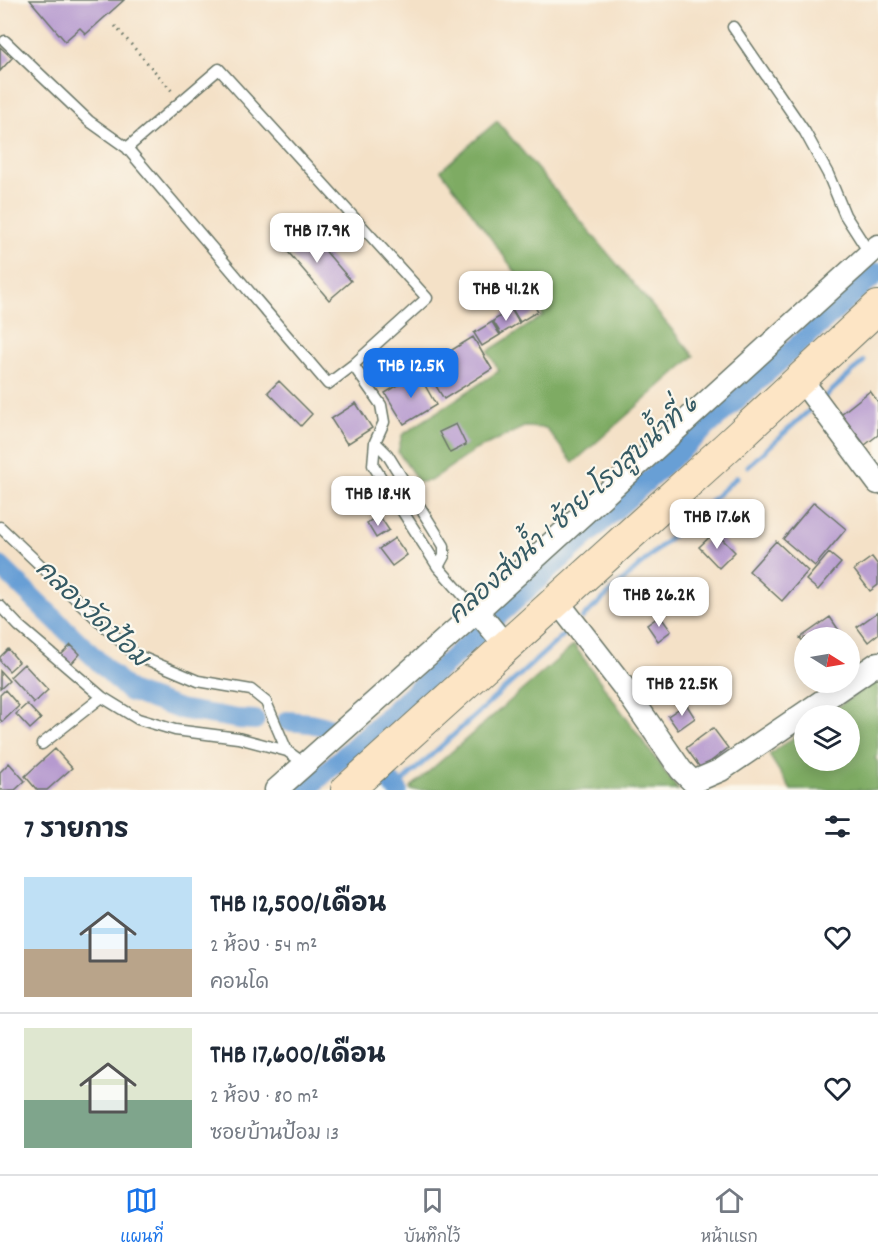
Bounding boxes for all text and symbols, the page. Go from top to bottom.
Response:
pin: THB 17.9K [248,213,386,264]
text: THB 17.9K [284,218,350,246]
pin: THB 41.2K [437,271,575,322]
text: THB 41.2K [473,276,539,304]
pin: THB 12.5K [342,348,480,399]
text: THB 12.5K [377,353,445,381]
water label: คลองส่งน้ำ 1 ซ้าย-โรงสูบน้ำที่ 6 [434,381,708,634]
pin: THB 18.4K [309,476,447,527]
text: THB 18.4K [345,481,411,509]
pin: THB 17.6K [648,499,786,550]
text: THB 17.6K [684,504,750,532]
water label: คลองวัดป้อม [26,552,158,679]
pin: THB 26.2K [590,577,728,628]
text: THB 26.2K [623,582,695,610]
north arrow [794,627,860,693]
map controls [794,627,860,771]
pin: THB 22.5K [613,666,751,717]
text: THB 22.5K [646,671,718,699]
button: layers [794,705,860,771]
icon: filters [821,810,854,843]
text: 7 รายการ [24,813,129,850]
text: THB 12,500/เดือน [210,887,386,924]
icon: home [72,901,144,973]
icon: heart [821,921,854,954]
text: 2 ห้อง · 54 m² [210,933,317,961]
text: คอนโด [210,970,269,998]
text: THB 17,600/เดือน [210,1038,386,1075]
icon: home [72,1052,144,1124]
icon: heart [821,1072,854,1105]
text: 2 ห้อง · 80 m² [210,1084,319,1112]
text: ซอยบ้านป้อม 13 [210,1121,339,1149]
tab: แผนที่ [120,1184,163,1250]
tab: บันทึกไว้ [404,1184,460,1250]
tab: หน้าแรก [701,1184,758,1250]

